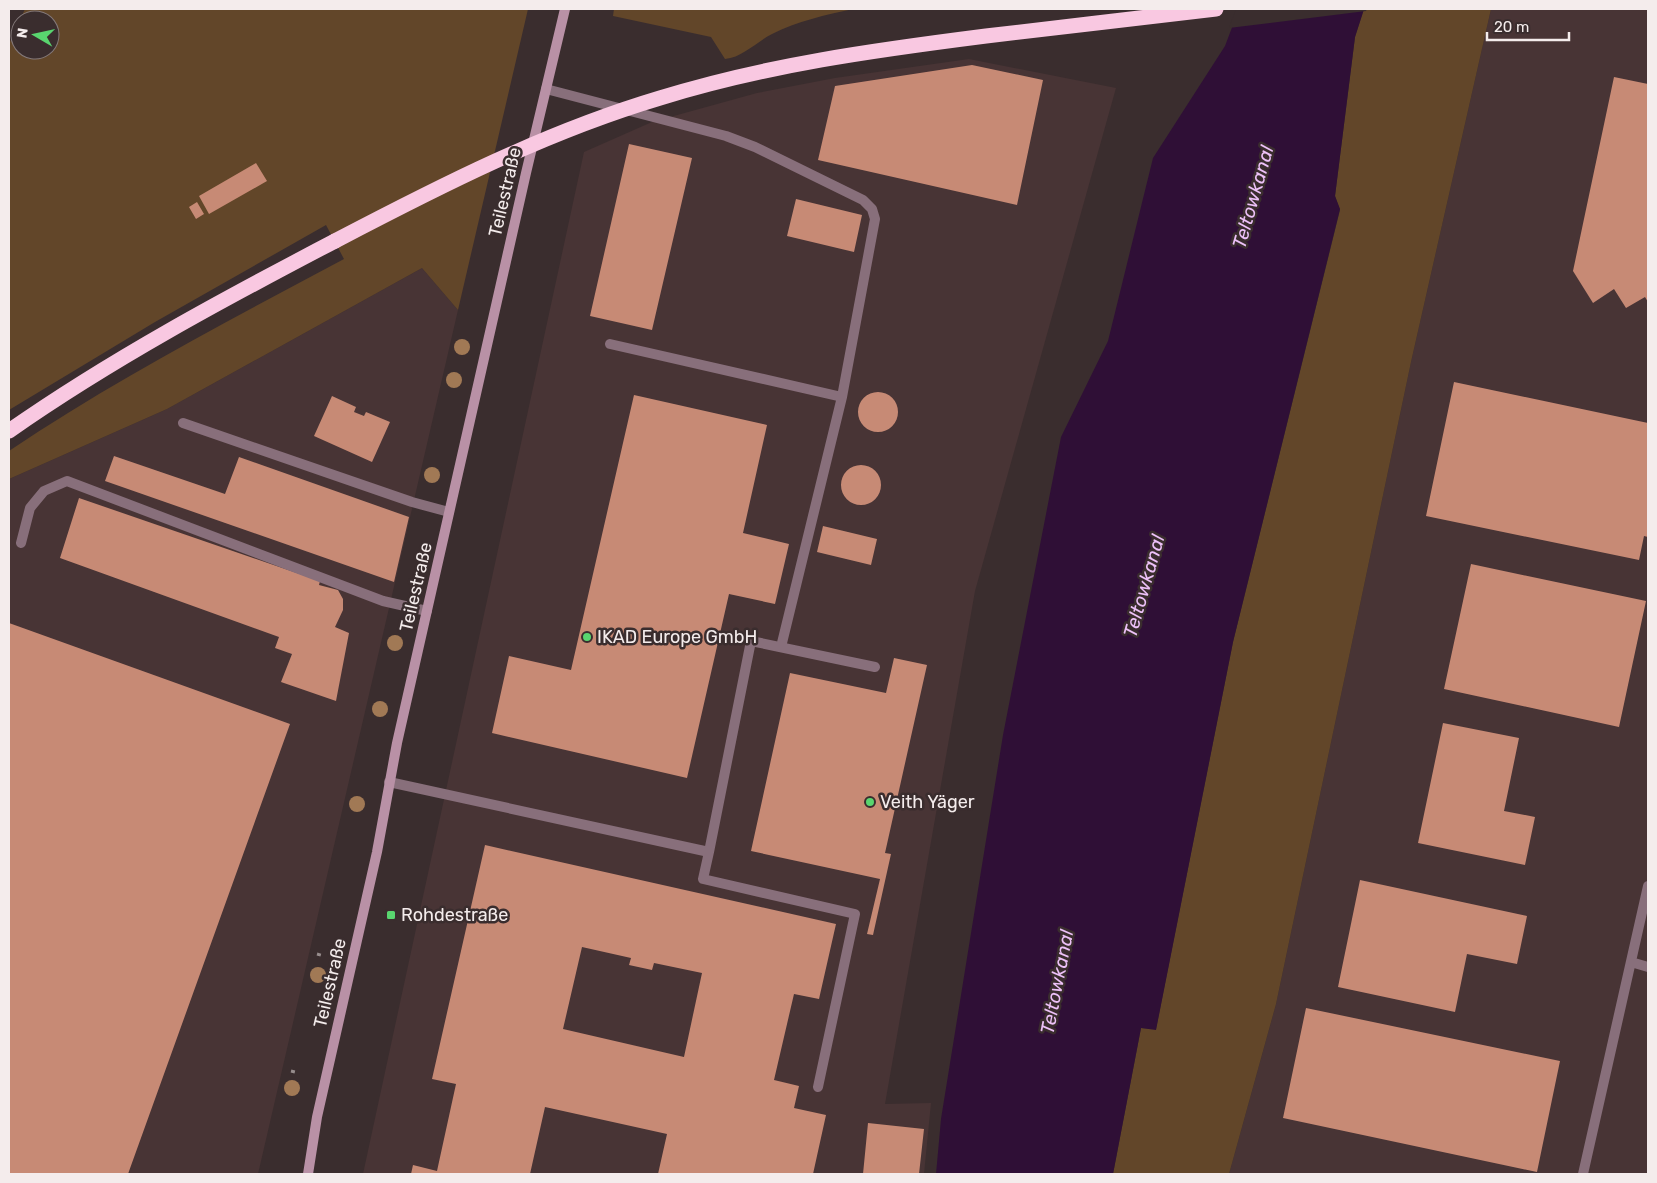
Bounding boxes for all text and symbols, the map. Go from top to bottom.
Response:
north arrow [10,10,60,60]
scale bar [1487,10,1570,42]
text: 20 m [1494,18,1529,36]
text: N [13,27,32,39]
water label: Teltowkanal [1227,143,1279,251]
street label: Teilestraße [484,145,526,239]
water label: Teltowkanal [1118,532,1170,640]
street label: Teilestraße [395,540,437,634]
place label: IKAD Europe GmbH [597,626,757,648]
marker: IKAD Europe GmbH [581,631,593,643]
place label: Veith Yäger [880,791,975,813]
marker: Veith Yäger [864,796,876,808]
place label: Rohdestraße [401,904,508,926]
marker: Rohdestraße [385,909,397,921]
water label: Teltowkanal [1036,927,1078,1036]
street label: Teilestraße [309,936,351,1030]

